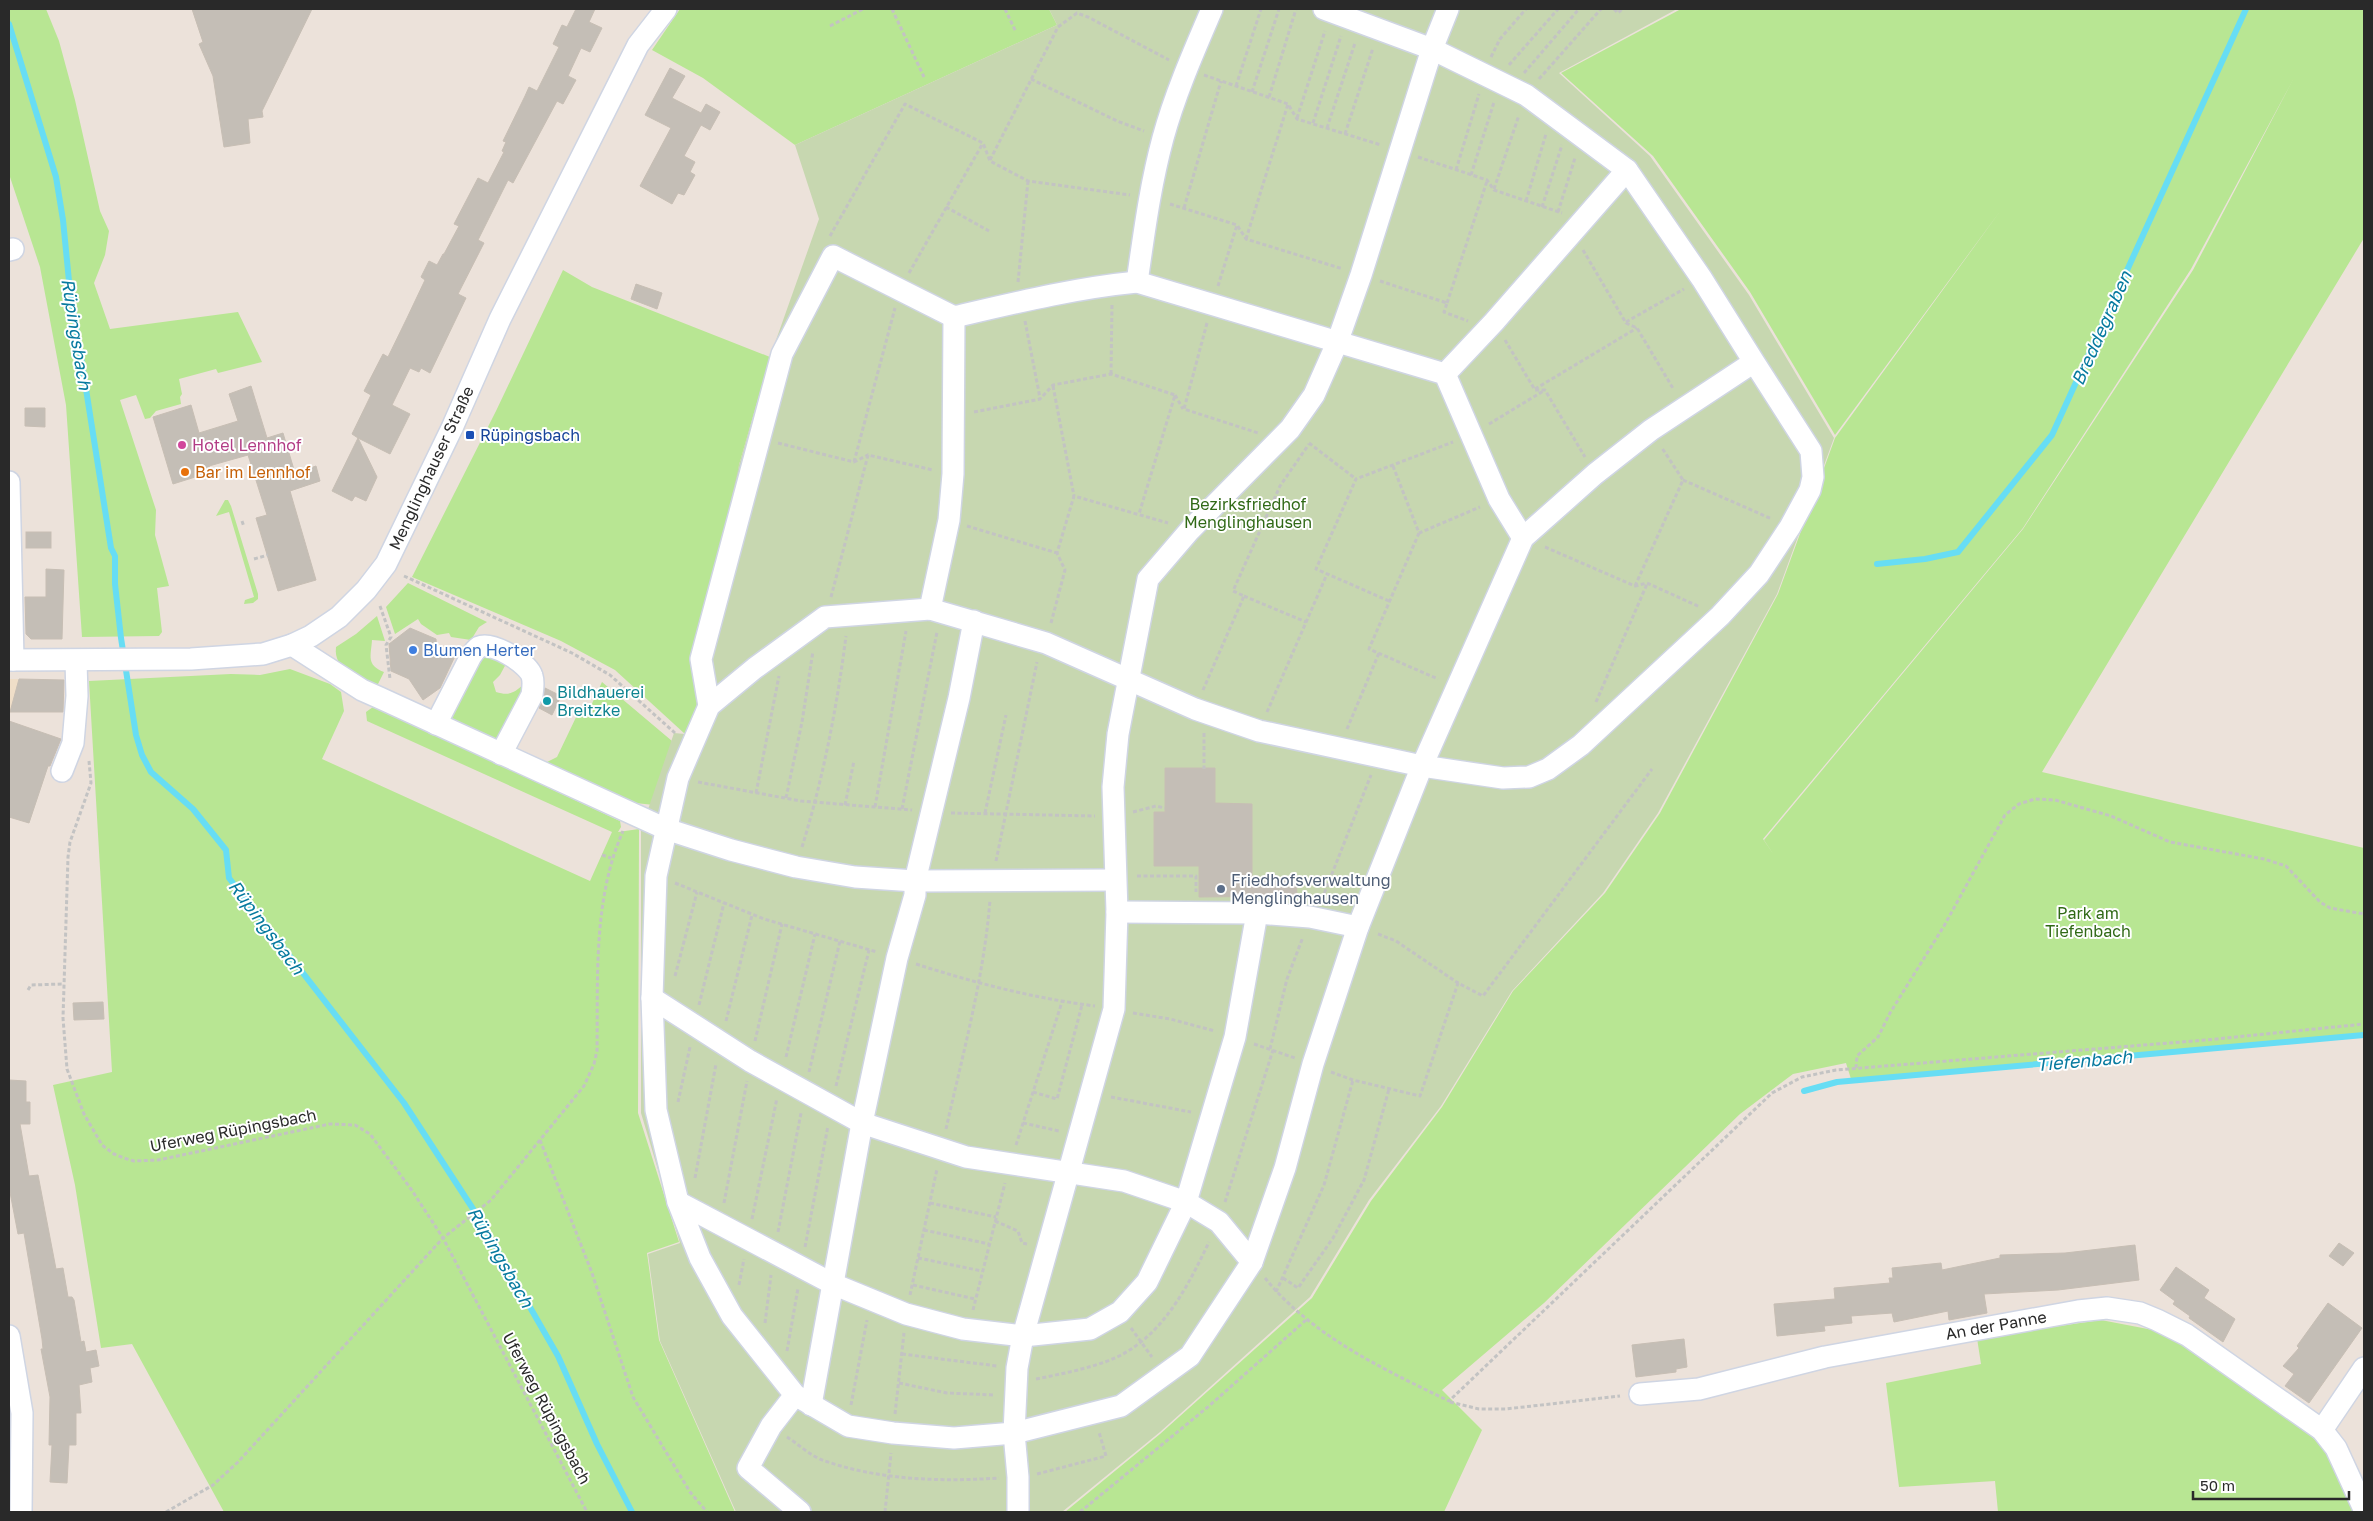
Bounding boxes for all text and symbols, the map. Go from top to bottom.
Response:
water label: Breddegraben [2066,267,2136,388]
water label: Rüpingsbach [57,277,97,392]
street label: Menglinghauser Straße [384,383,478,553]
place label: Rüpingsbach [480,425,580,445]
marker: Rüpingsbach [464,429,476,441]
place label: Hotel Lennhof [192,435,302,455]
marker: Hotel Lennhof [176,439,188,451]
place label: Bar im Lennhof [195,462,311,482]
marker: Bar im Lennhof [179,466,191,478]
park label: Bezirksfriedhof Menglinghausen [1184,494,1312,532]
place label: Blumen Herter [423,640,536,660]
marker: Blumen Herter [407,644,419,656]
place label: Bildhauerei Breitzke [557,682,644,720]
marker: Bildhauerei Breitzke [541,695,553,707]
place label: Friedhofsverwaltung Menglinghausen [1231,870,1391,908]
water label: Rüpingsbach [224,875,310,979]
marker: Friedhofsverwaltung Menglinghausen [1215,883,1227,895]
park label: Park am Tiefenbach [2045,903,2131,941]
water label: Tiefenbach [2035,1045,2134,1075]
street label: Uferweg Rüpingsbach [148,1104,318,1156]
water label: Rüpingsbach [463,1203,539,1312]
street label: An der Panne [1944,1306,2048,1344]
street label: Uferweg Rüpingsbach [498,1329,596,1487]
scale bar [2193,1468,2349,1500]
text: 50 m [2200,1476,2235,1494]

